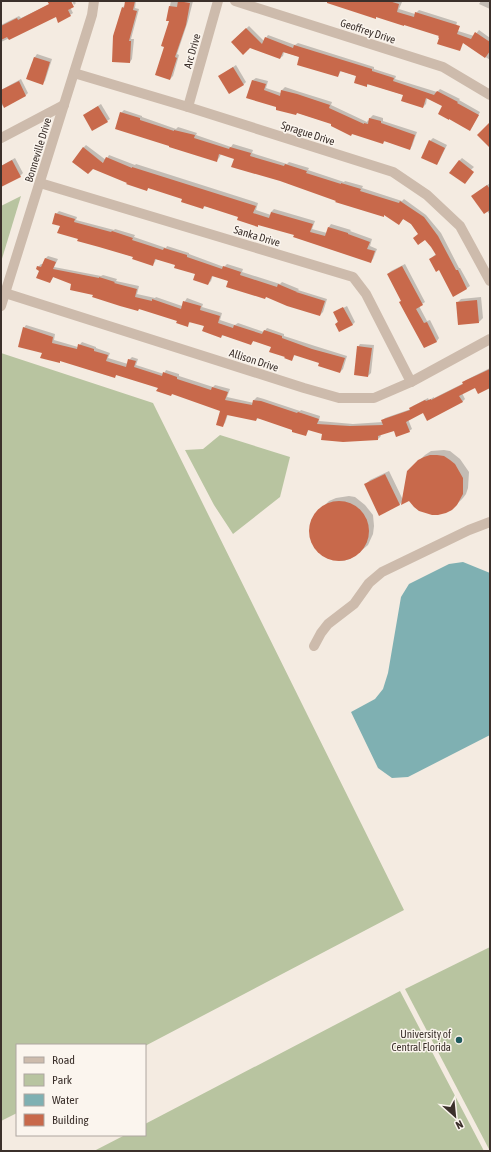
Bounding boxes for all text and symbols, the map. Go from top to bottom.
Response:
street label: Geoffrey Drive [339,16,397,46]
street label: Arc Drive [181,32,203,70]
street label: Bonneville Drive [23,116,53,184]
street label: Sprague Drive [280,119,336,147]
street label: Sanka Drive [232,223,282,249]
street label: Allison Drive [228,346,280,374]
place label: University of Central Florida [391,1028,451,1053]
marker: University of Central Florida [454,1035,464,1045]
legend [16,1044,146,1136]
text: Road [52,1053,75,1067]
text: Park [52,1073,73,1087]
text: Water [52,1093,79,1107]
north arrow [435,1096,475,1136]
text: Building [52,1113,90,1127]
text: N [454,1118,465,1132]

